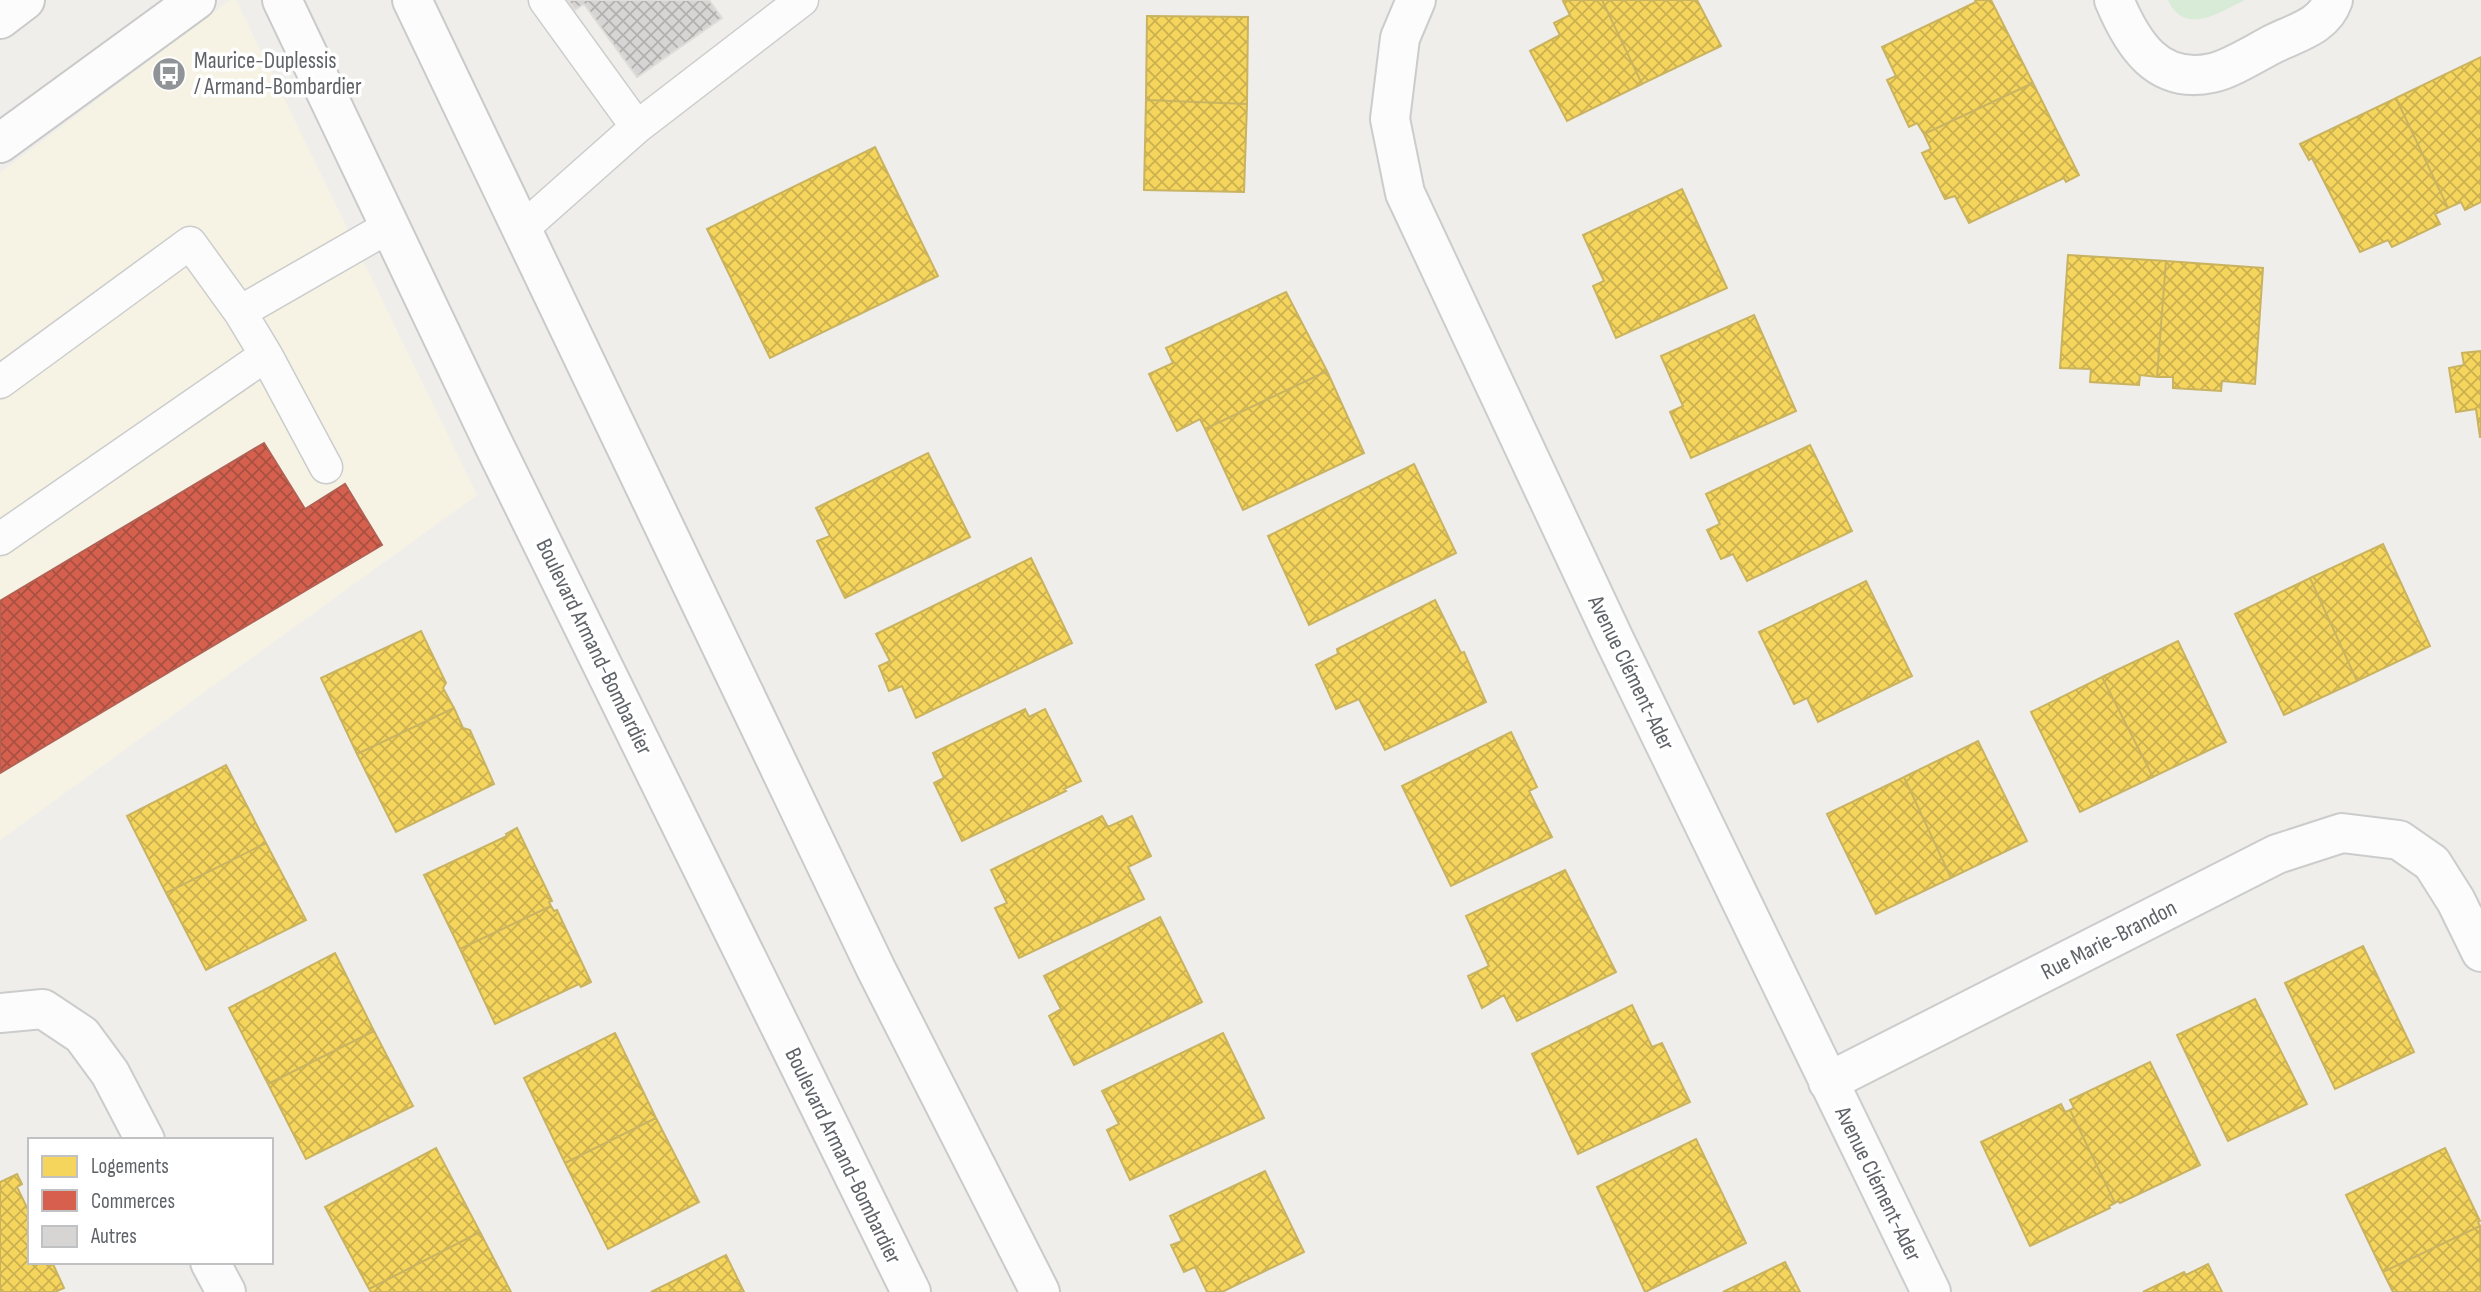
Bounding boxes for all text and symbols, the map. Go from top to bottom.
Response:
place label: Maurice-Duplessis / Armand-Bombardier [194,47,362,101]
bus stop icon: Maurice-Duplessis / Armand-Bombardier [150,55,188,93]
street label: Boulevard Armand-Bombardier [529,534,659,760]
street label: Avenue Clément-Ader [1581,590,1681,755]
street label: Rue Marie-Brandon [2037,894,2181,986]
street label: Boulevard Armand-Bombardier [778,1043,908,1269]
street label: Avenue Clément-Ader [1828,1101,1928,1266]
legend [28,1138,273,1264]
text: Logements [91,1154,169,1179]
text: Commerces [91,1189,175,1214]
text: Autres [90,1224,137,1249]

